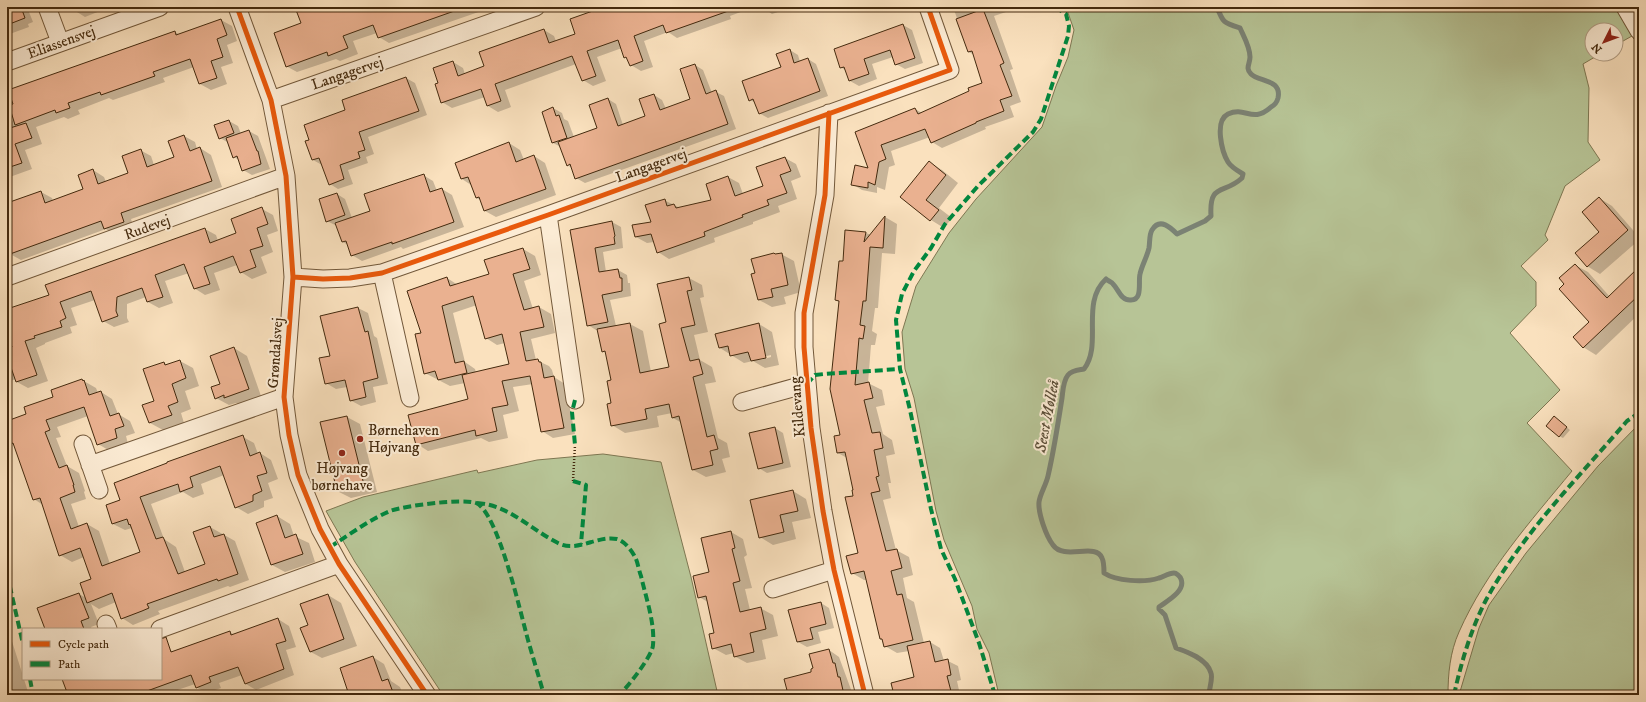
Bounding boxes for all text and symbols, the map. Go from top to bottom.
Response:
street label: Eliassensvej [25,21,98,64]
north arrow [1584,22,1624,62]
text: N [1589,40,1606,56]
street label: Langagervej [309,52,385,95]
street label: Langagervej [613,144,689,187]
street label: Rudevej [122,210,173,244]
street label: Grøndalsvej [264,317,287,389]
street label: Kildevang [785,375,810,438]
water label: Seest Mølleå [1030,377,1064,455]
place label: Børnehaven Højvang [368,421,439,457]
marker: Børnehaven Højvang [355,434,365,444]
marker: Højvang børnehave [337,448,347,458]
place label: Højvang børnehave [312,459,372,495]
legend [22,628,162,680]
text: Cycle path [58,637,110,652]
text: Path [58,657,81,672]

